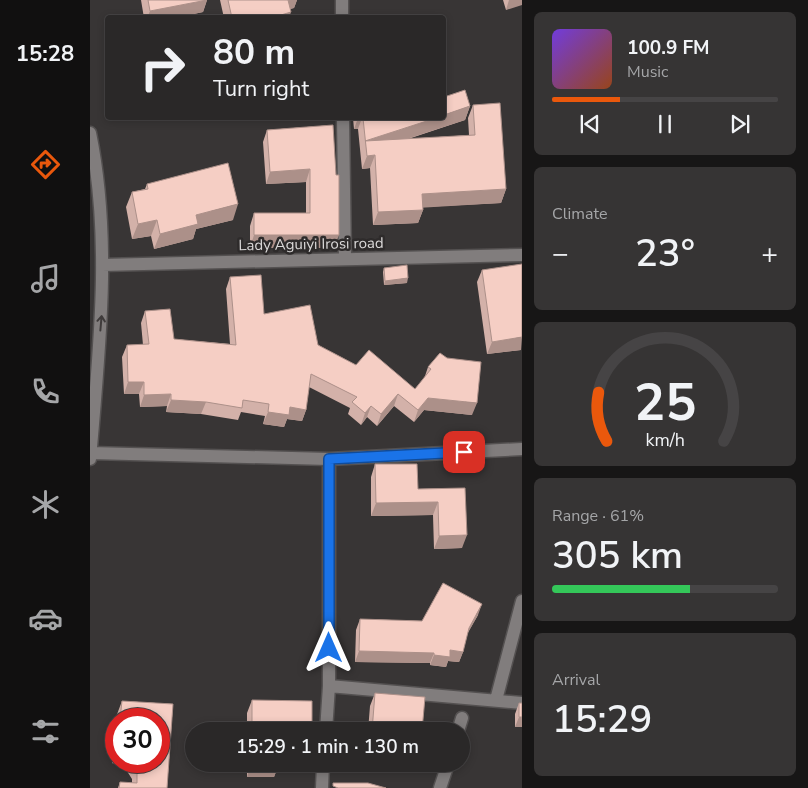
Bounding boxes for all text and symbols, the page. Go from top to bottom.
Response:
text: 80 m [213,29,295,76]
icon: right [130,35,195,100]
text: 100.9 FM [627,35,710,61]
text: 15:28 [16,39,74,69]
text: Music [627,61,668,83]
text: Turn right [213,74,309,104]
icon: previous [576,110,604,138]
icon: pause [651,110,679,138]
icon: next [726,110,754,138]
icon: directions [28,147,63,182]
text: Climate [552,203,607,225]
text: 23° [635,228,695,279]
street label: Lady Aguiyi Irosi road [238,233,384,255]
text: − [552,235,569,273]
text: + [761,235,778,273]
icon: music [28,261,63,296]
one-way arrow [96,316,105,332]
text: 25 [634,367,696,438]
icon: phone [28,374,63,409]
text: km/h [645,428,685,452]
pin [443,431,485,473]
icon: arrive [450,438,478,466]
icon: climate [28,487,63,522]
text: Range · 61% [552,505,644,527]
text: 305 km [552,530,683,581]
icon: car [28,601,63,636]
position arrow [302,621,354,673]
text: Arrival [552,669,600,691]
text: 15:29 [552,694,652,745]
speed limit sign: 30 [105,708,170,773]
icon: filters [28,714,63,749]
text: 15:29 · 1 min · 130 m [236,734,419,760]

